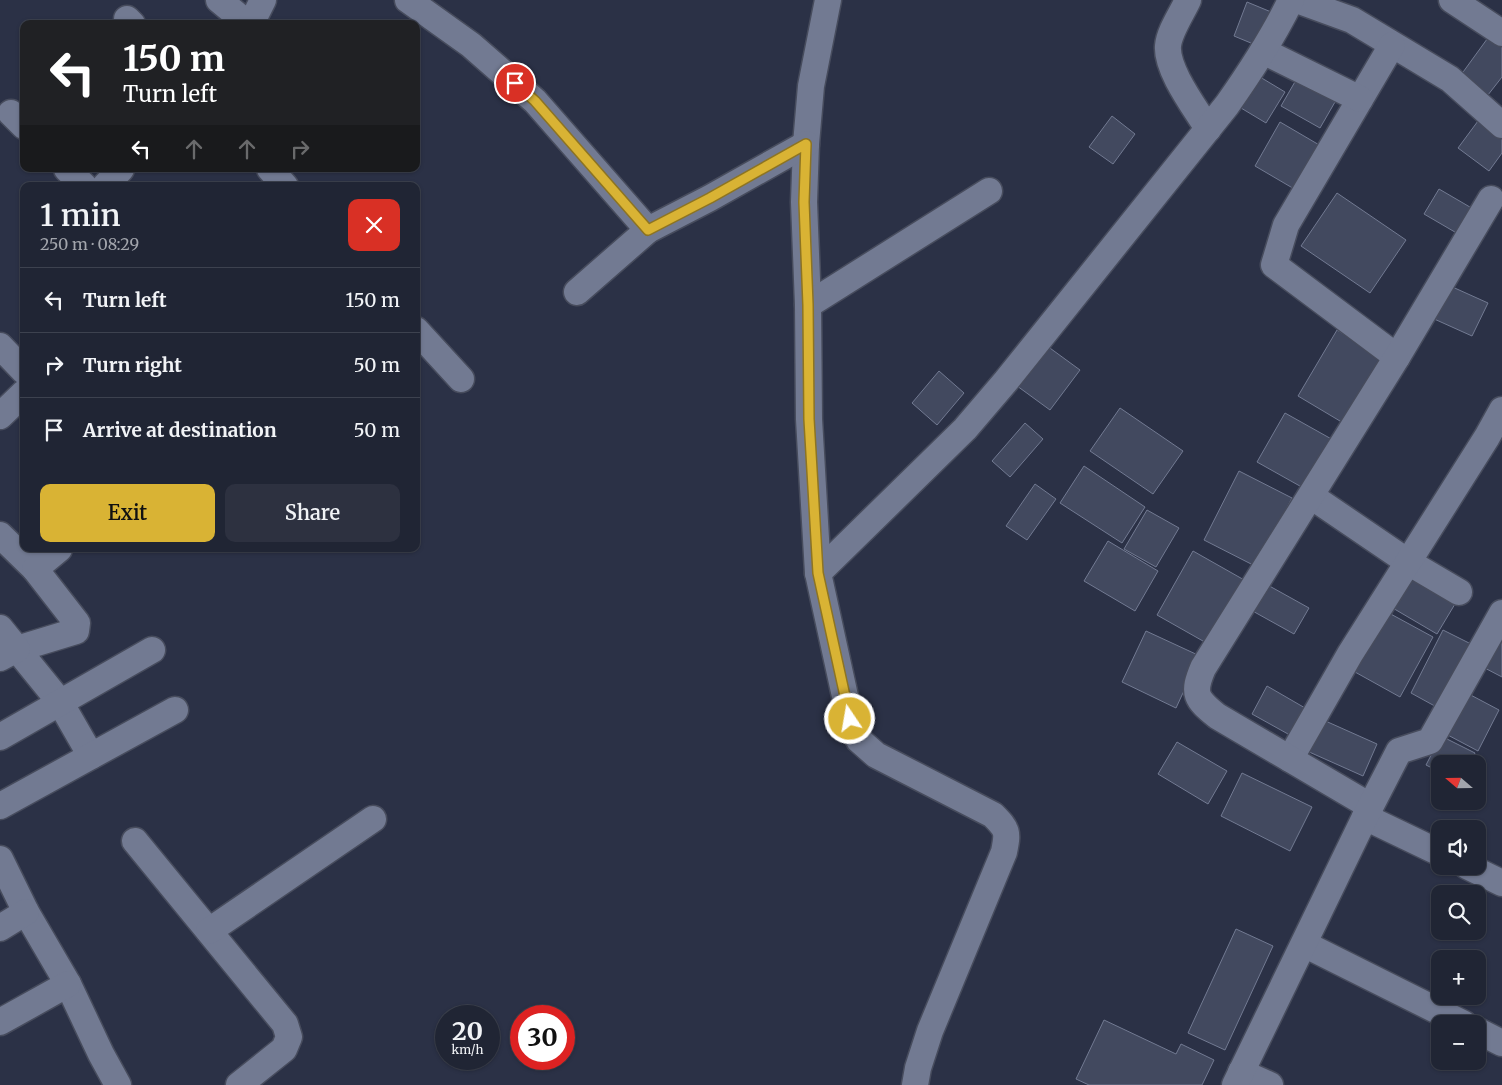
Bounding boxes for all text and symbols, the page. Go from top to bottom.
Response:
text: 150 m [123,37,225,81]
icon: left [40,40,105,105]
pin [494,62,536,104]
icon: arrive [501,69,529,97]
text: Turn left [123,80,217,108]
icon: left [127,135,155,163]
icon: ahead [180,135,208,163]
icon: ahead [233,135,261,163]
icon: right [286,135,314,163]
text: 1 min [40,196,121,234]
button: close [348,199,400,251]
text: 250 m · 08:29 [40,234,139,254]
icon: left [40,286,68,314]
text: Turn left [83,288,167,312]
text: 150 m [346,288,400,312]
icon: right [40,351,68,379]
text: Turn right [83,353,182,377]
text: 50 m [354,353,400,377]
icon: arrive [40,416,68,444]
text: Arrive at destination [83,418,277,442]
text: 50 m [354,418,400,442]
button: Exit [40,484,215,542]
button: Share [225,484,400,542]
position arrow [823,692,875,744]
north arrow [1431,755,1486,810]
map controls [1431,755,1486,1070]
button: sound [1431,820,1486,875]
button: search [1431,885,1486,940]
button: + [1431,950,1486,1005]
speed limit sign: 30 [510,1005,575,1070]
text: 20 [452,1015,483,1047]
button: − [1431,1015,1486,1070]
text: km/h [452,1042,483,1057]

